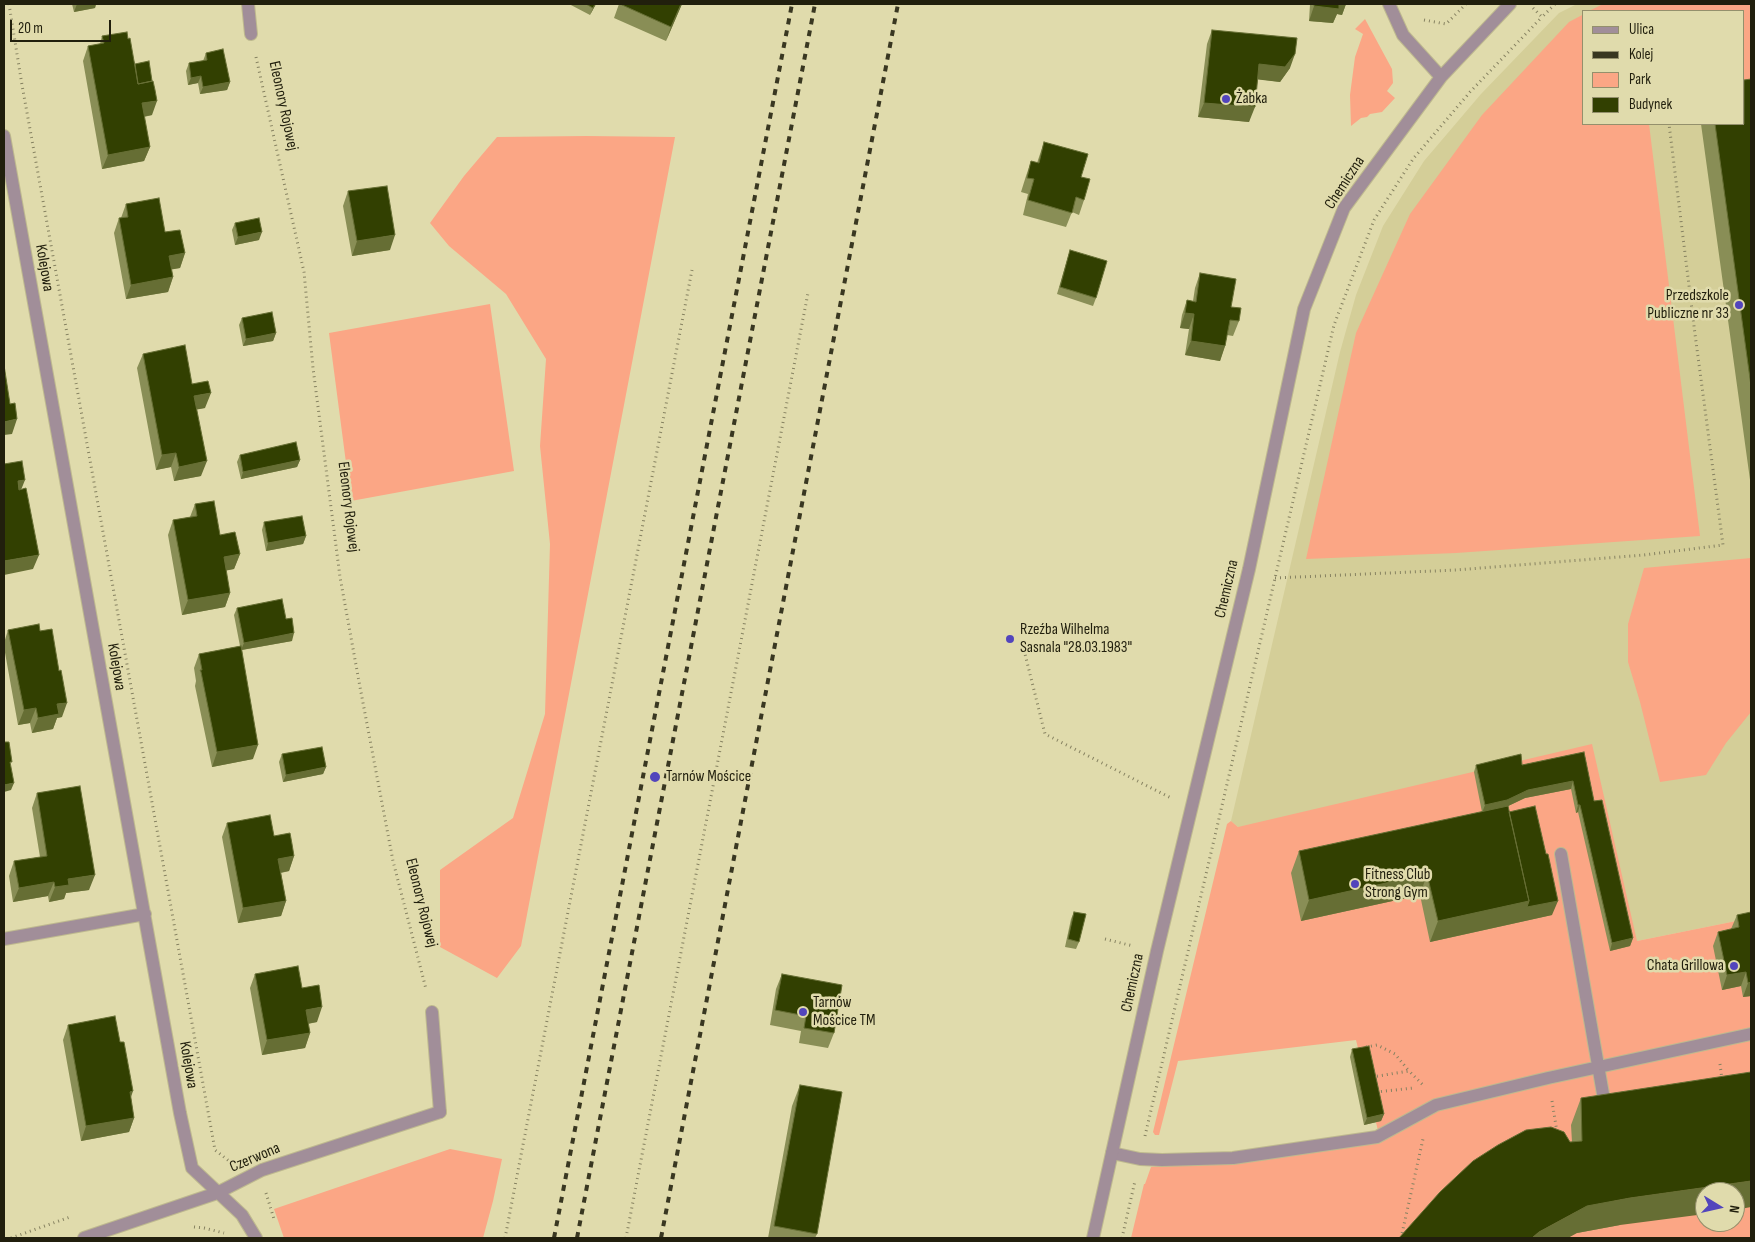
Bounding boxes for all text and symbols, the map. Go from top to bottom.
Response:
scale bar [12,10,114,42]
legend [1582,10,1745,125]
text: 20 m [18,19,43,38]
text: Ulica [1629,20,1654,39]
text: Kolej [1629,45,1653,64]
street label: Eleonory Rojowej [264,59,302,153]
text: Park [1629,70,1651,89]
place label: Żabka [1236,89,1268,109]
marker: Żabka [1220,93,1232,105]
text: Budynek [1629,95,1672,114]
street label: Chemiczna [1321,153,1369,213]
street label: Kolejowa [30,243,58,293]
place label: Przedszkole Publiczne nr 33 [1647,286,1729,324]
marker: Przedszkole Publiczne nr 33 [1733,299,1745,311]
street label: Eleonory Rojowej [333,461,363,553]
street label: Chemiczna [1211,558,1243,620]
place label: Rzeźba Wilhelma Sasnala "28.03.1983" [1020,620,1132,658]
marker: Rzeźba Wilhelma Sasnala "28.03.1983" [1004,633,1016,645]
street label: Kolejowa [102,642,130,692]
place label: Tarnów Mościce [666,767,751,787]
marker: Tarnów Mościce [648,770,662,784]
street label: Eleonory Rojowej [401,857,441,949]
place label: Fitness Club Strong Gym [1365,865,1430,903]
marker: Fitness Club Strong Gym [1349,878,1361,890]
street label: Chemiczna [1117,952,1149,1014]
place label: Chata Grillowa [1647,956,1724,976]
marker: Chata Grillowa [1728,960,1740,972]
place label: Tarnów Mościce TM [813,993,876,1031]
marker: Tarnów Mościce TM [797,1006,809,1018]
street label: Kolejowa [174,1040,202,1090]
street label: Czerwona [227,1139,283,1177]
north arrow [1695,1182,1745,1232]
text: N [1725,1204,1743,1214]

